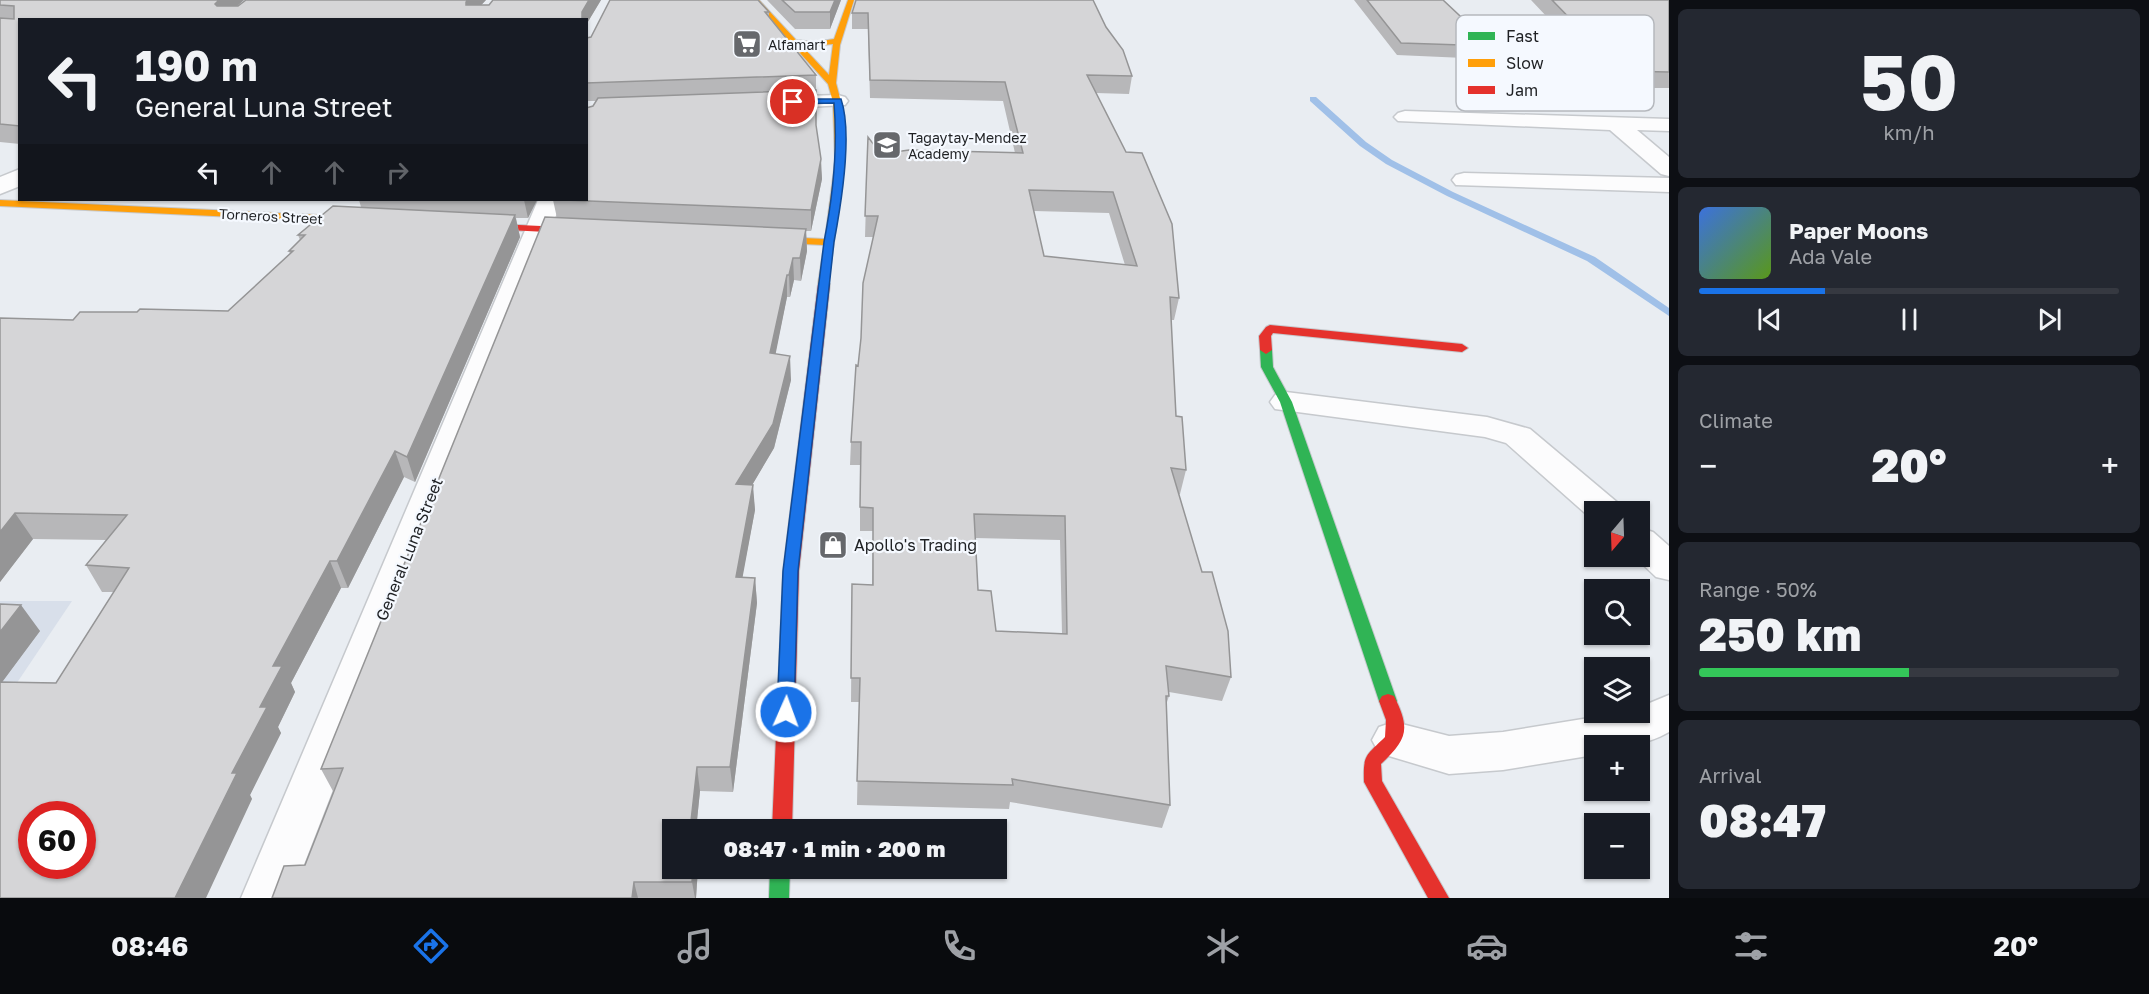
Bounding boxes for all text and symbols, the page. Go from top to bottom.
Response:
legend [1456,15,1654,111]
text: Fast [1506,26,1539,46]
supermarket icon: Alfamart [731,28,763,60]
text: 50 [1860,34,1958,127]
place label: Alfamart [768,36,826,53]
text: 190 m [135,40,258,90]
icon: left [36,42,114,120]
text: Slow [1506,53,1544,73]
pin [767,76,818,127]
text: Jam [1506,80,1538,100]
icon: arrive [776,85,809,118]
text: General Luna Street [135,91,393,123]
text: km/h [1884,120,1934,144]
school or university icon: Tagaytay-Mendez Academy [871,129,903,161]
place label: Tagaytay-Mendez Academy [908,129,1027,162]
icon: left [192,156,225,189]
icon: ahead [255,156,288,189]
icon: ahead [318,156,351,189]
icon: right [381,156,414,189]
street label: Torneros Street [219,205,323,227]
text: Paper Moons [1789,217,1928,244]
text: Ada Vale [1789,244,1872,268]
icon: previous [1753,303,1786,336]
icon: pause [1893,303,1926,336]
icon: next [2033,303,2066,336]
text: Climate [1699,408,1773,432]
text: 20° [1871,438,1947,492]
text: − [1699,446,1717,485]
text: + [2101,446,2119,485]
street label: General Luna Street [371,474,447,624]
north arrow [1584,501,1650,567]
map controls [1584,501,1650,879]
shop icon: Apollo's Trading [817,529,849,561]
place label: Apollo's Trading [854,535,977,555]
text: Range · 50% [1699,577,1817,601]
button: search [1584,579,1650,645]
text: 250 km [1699,607,1861,661]
button: layers [1584,657,1650,723]
position arrow [754,680,818,744]
button: + [1584,735,1650,801]
text: Arrival [1699,763,1762,787]
text: 08:47 [1699,793,1826,847]
speed limit sign: 60 [18,801,96,879]
button: − [1584,813,1650,879]
text: 08:47 · 1 min · 200 m [724,835,945,862]
icon: directions [410,925,452,967]
icon: music [674,925,716,967]
icon: phone [938,925,980,967]
icon: climate [1202,925,1244,967]
icon: car [1466,925,1508,967]
icon: filters [1730,925,1772,967]
text: 08:46 [111,930,188,962]
text: 20° [1993,930,2038,962]

